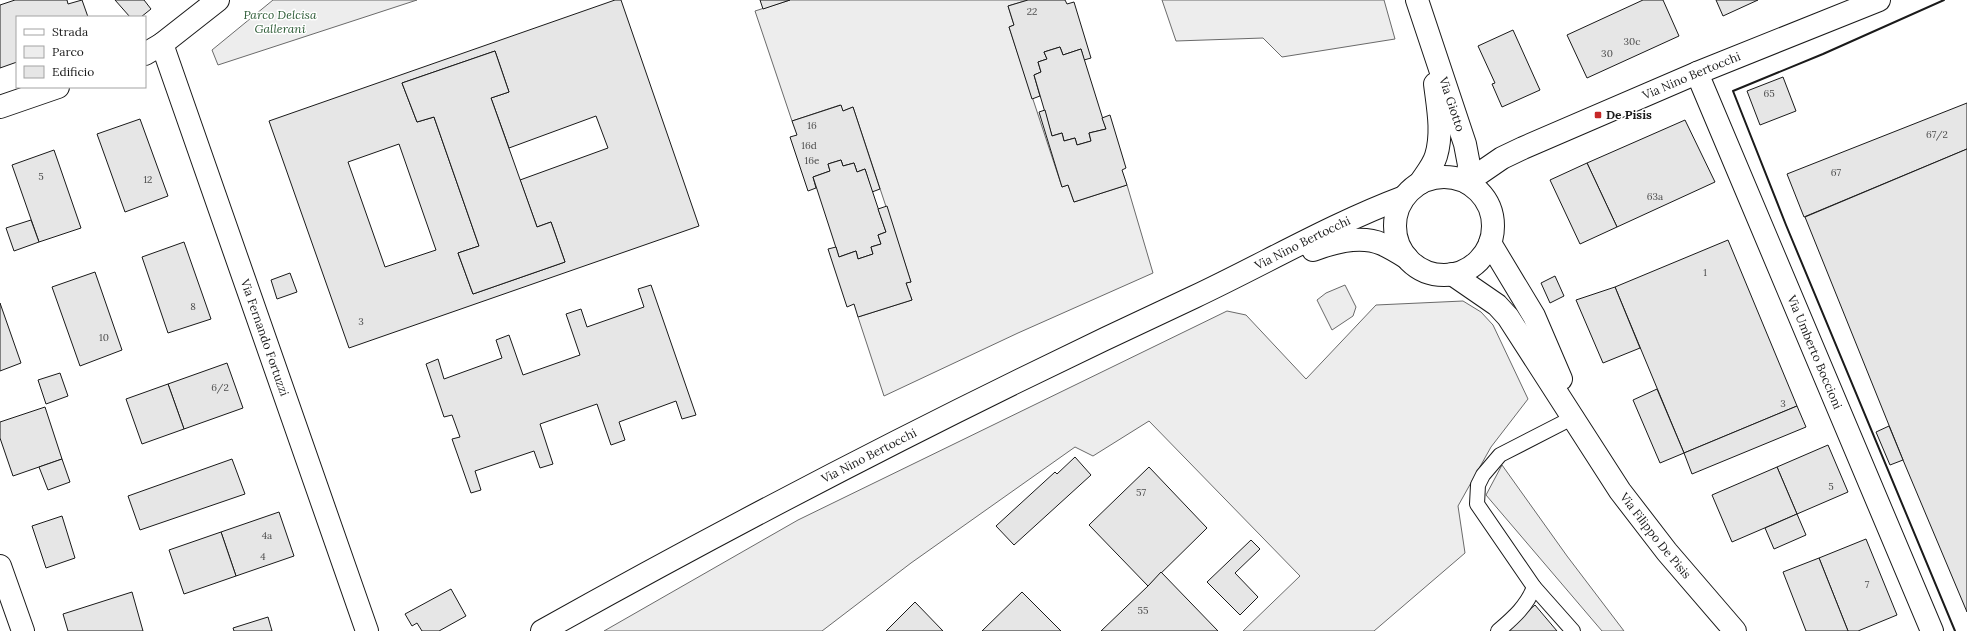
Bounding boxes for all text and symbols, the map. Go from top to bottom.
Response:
house number: 22 [1027,5,1037,18]
park label: Parco Delcisa Gallerani [243,7,317,36]
legend [16,16,146,88]
text: Strada [52,24,88,39]
house number: 30c [1623,35,1641,48]
text: Parco [52,44,84,59]
house number: 30 [1601,47,1613,60]
street label: Via Nino Bertocchi [1639,48,1742,103]
text: Edificio [52,64,94,79]
street label: Via Giotto [1436,74,1468,133]
house number: 65 [1763,87,1775,100]
place label: De Pisis [1606,107,1652,122]
marker: De Pisis [1593,110,1603,120]
house number: 16 [807,119,817,132]
house number: 67/2 [1926,128,1948,141]
house number: 16d [801,139,817,152]
house number: 16e [805,154,820,167]
house number: 67 [1831,166,1842,179]
house number: 5 [38,170,44,183]
house number: 12 [143,173,153,186]
house number: 63a [1647,190,1663,203]
street label: Via Nino Bertocchi [1251,213,1352,273]
house number: 1 [1703,266,1707,279]
street label: Via Fernando Fortuzzi [237,276,292,398]
street label: Via Umberto Boccioni [1784,292,1846,411]
house number: 8 [190,300,196,313]
house number: 3 [358,315,364,328]
house number: 10 [99,331,109,344]
house number: 6/2 [211,381,229,394]
house number: 3 [1780,397,1786,410]
street label: Via Nino Bertocchi [818,425,919,486]
house number: 5 [1828,480,1834,493]
house number: 57 [1136,486,1146,499]
street label: Via Filippo De Pisis [1617,489,1695,582]
house number: 4a [262,529,272,542]
house number: 4 [260,550,266,563]
house number: 7 [1865,578,1870,591]
house number: 55 [1138,604,1148,617]

